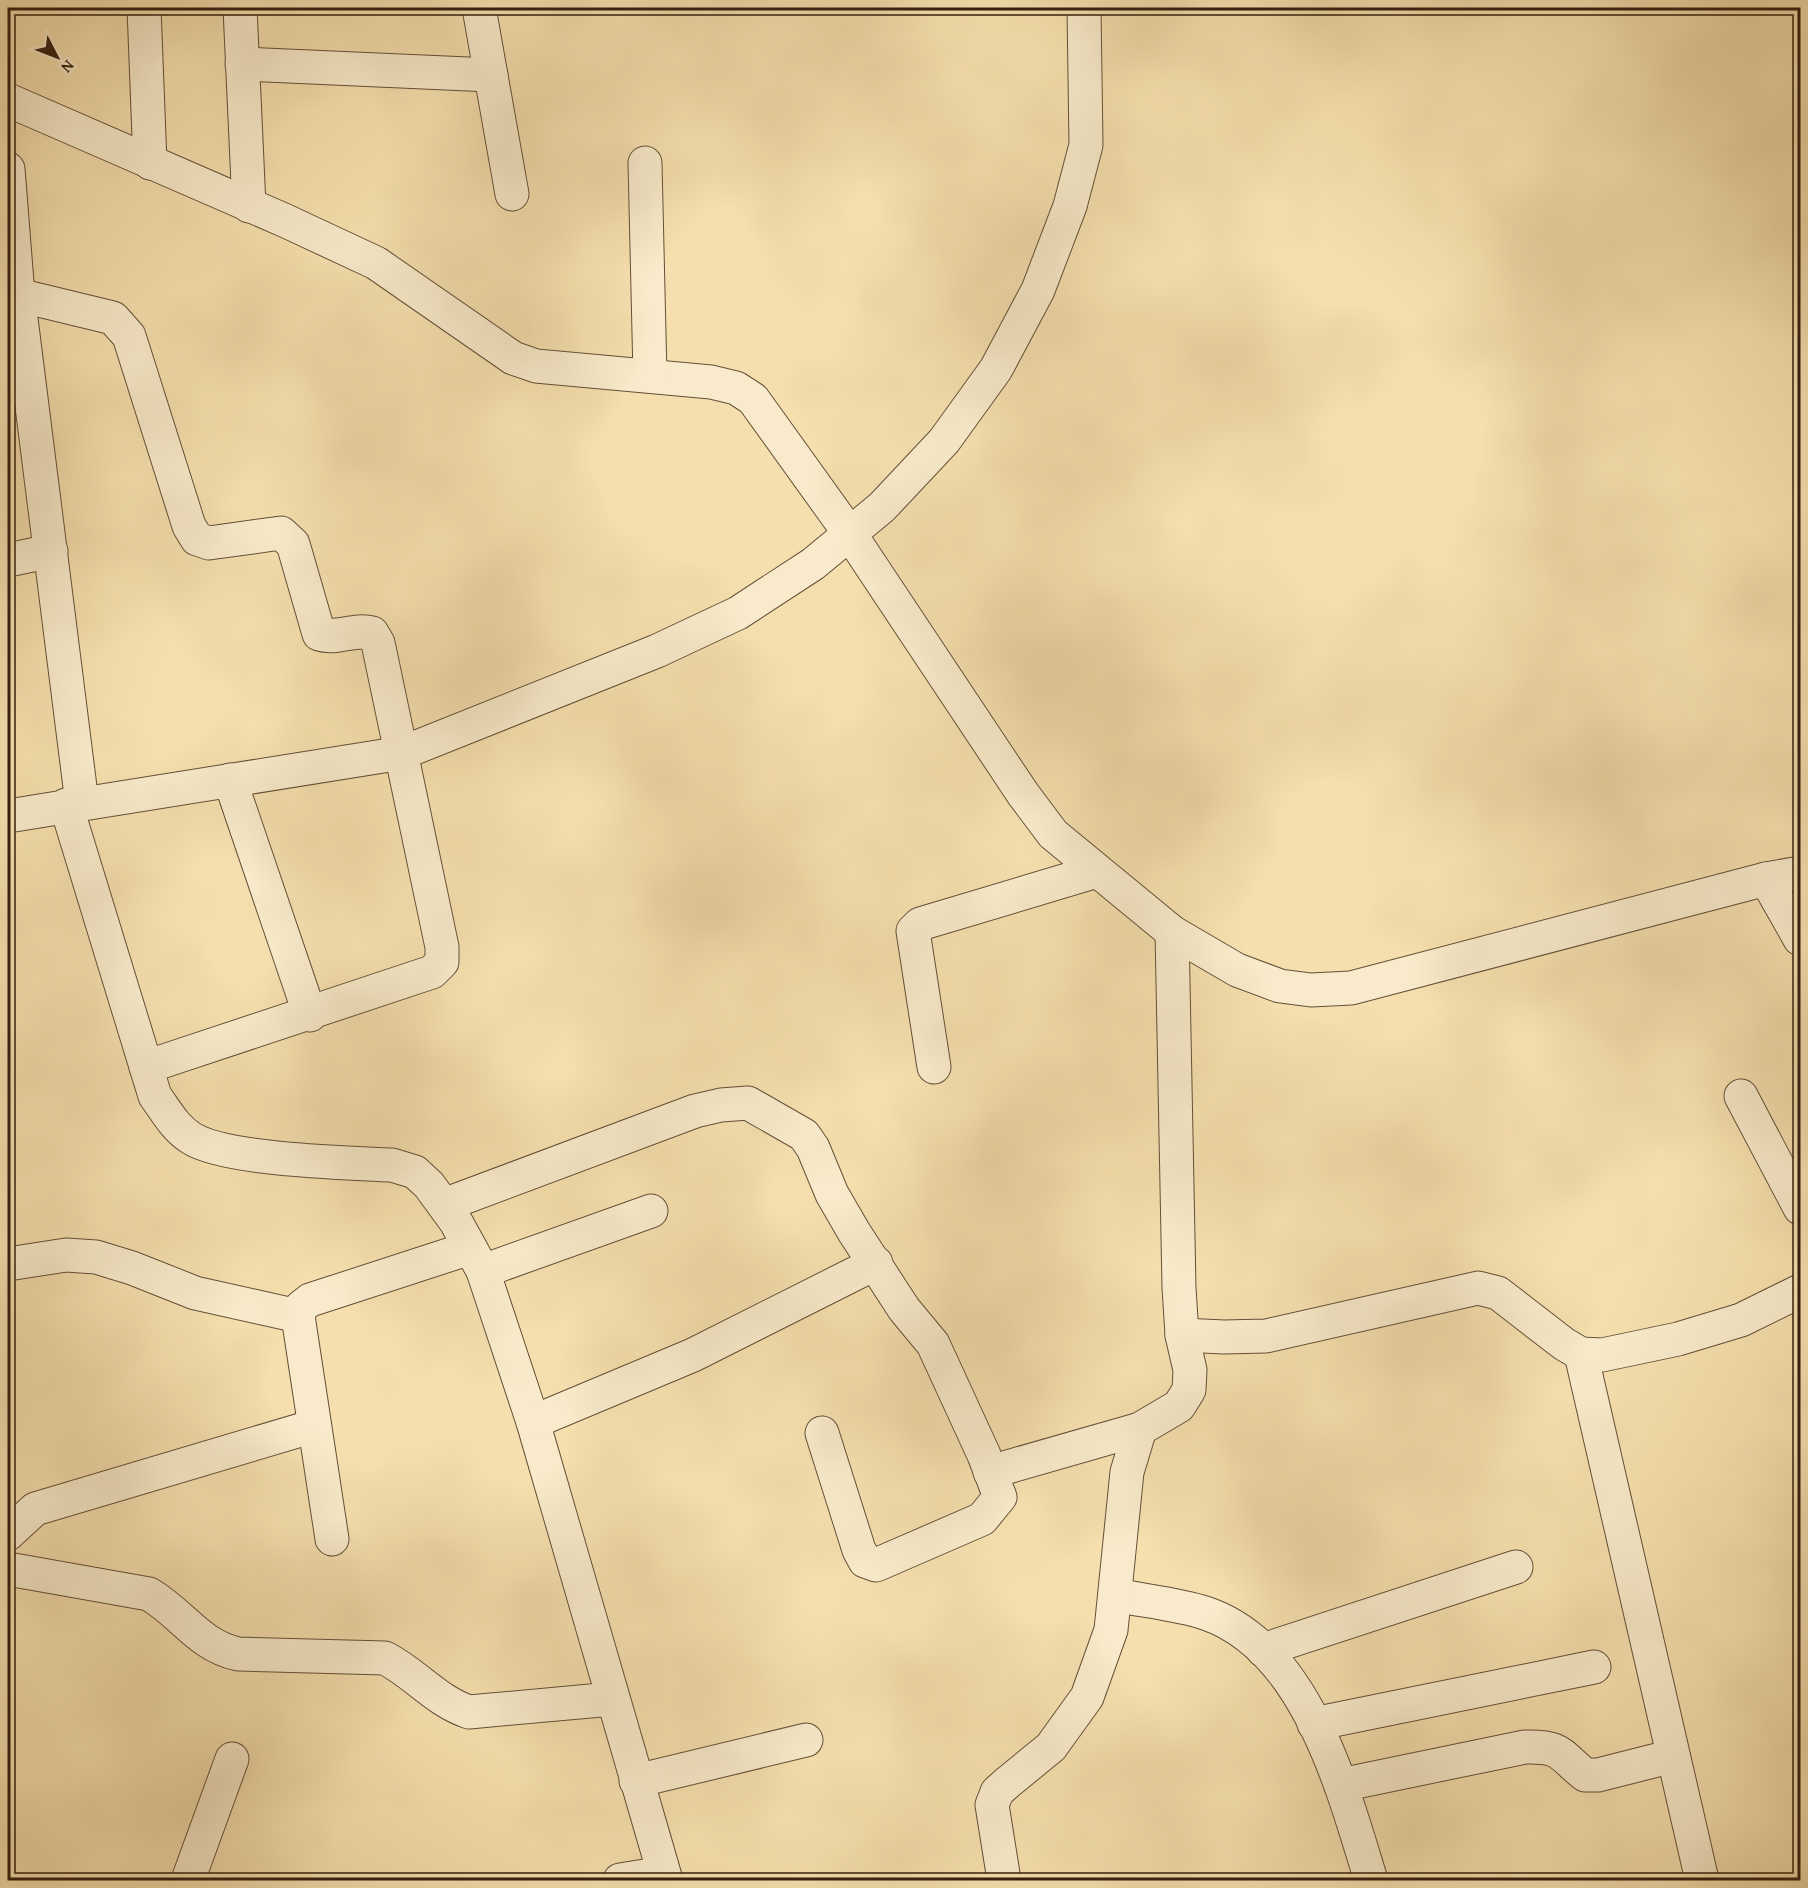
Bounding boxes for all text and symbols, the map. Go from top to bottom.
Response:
north arrow [27,27,87,87]
text: N [55,55,81,79]

